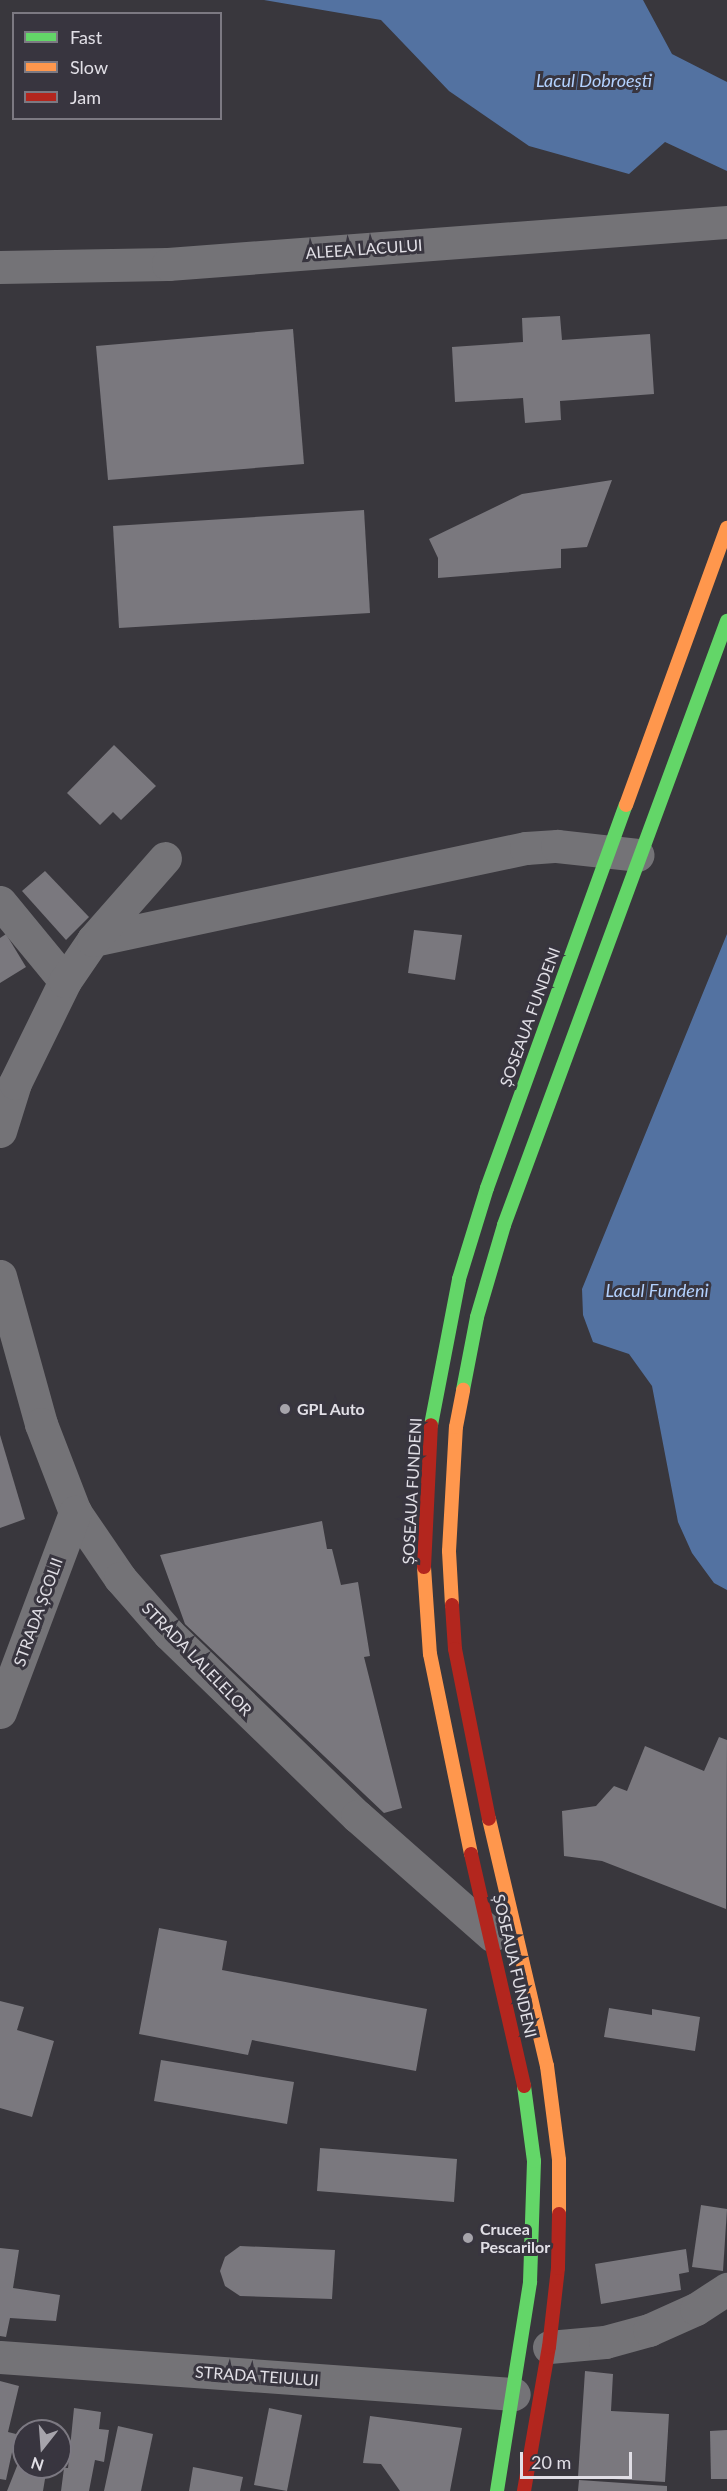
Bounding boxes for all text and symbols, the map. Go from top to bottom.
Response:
legend [12,12,222,120]
text: Fast [70,26,102,48]
text: Slow [70,56,108,78]
water label: Lacul Dobroești [536,69,652,91]
text: Jam [70,86,101,108]
street label: ALEEA LACULUI [305,235,423,263]
street label: ȘOSEAUA FUNDENI [496,944,564,1090]
water label: Lacul Fundeni [605,1279,709,1301]
place label: GPL Auto [297,1399,366,1419]
marker: GPL Auto [278,1402,292,1416]
street label: ȘOSEAUA FUNDENI [399,1417,425,1565]
street label: STRADA ȘCOLII [9,1555,67,1669]
street label: STRADA LALELELOR [138,1598,256,1720]
street label: ȘOSEAUA FUNDENI [489,1892,541,2040]
place label: Crucea Pescarilor [480,2219,550,2257]
marker: Crucea Pescarilor [461,2231,475,2245]
street label: STRADA TEIULUI [194,2362,320,2390]
north arrow [12,2419,72,2479]
scale bar [523,2440,636,2478]
text: 20 m [531,2451,571,2473]
text: N [29,2454,46,2476]

